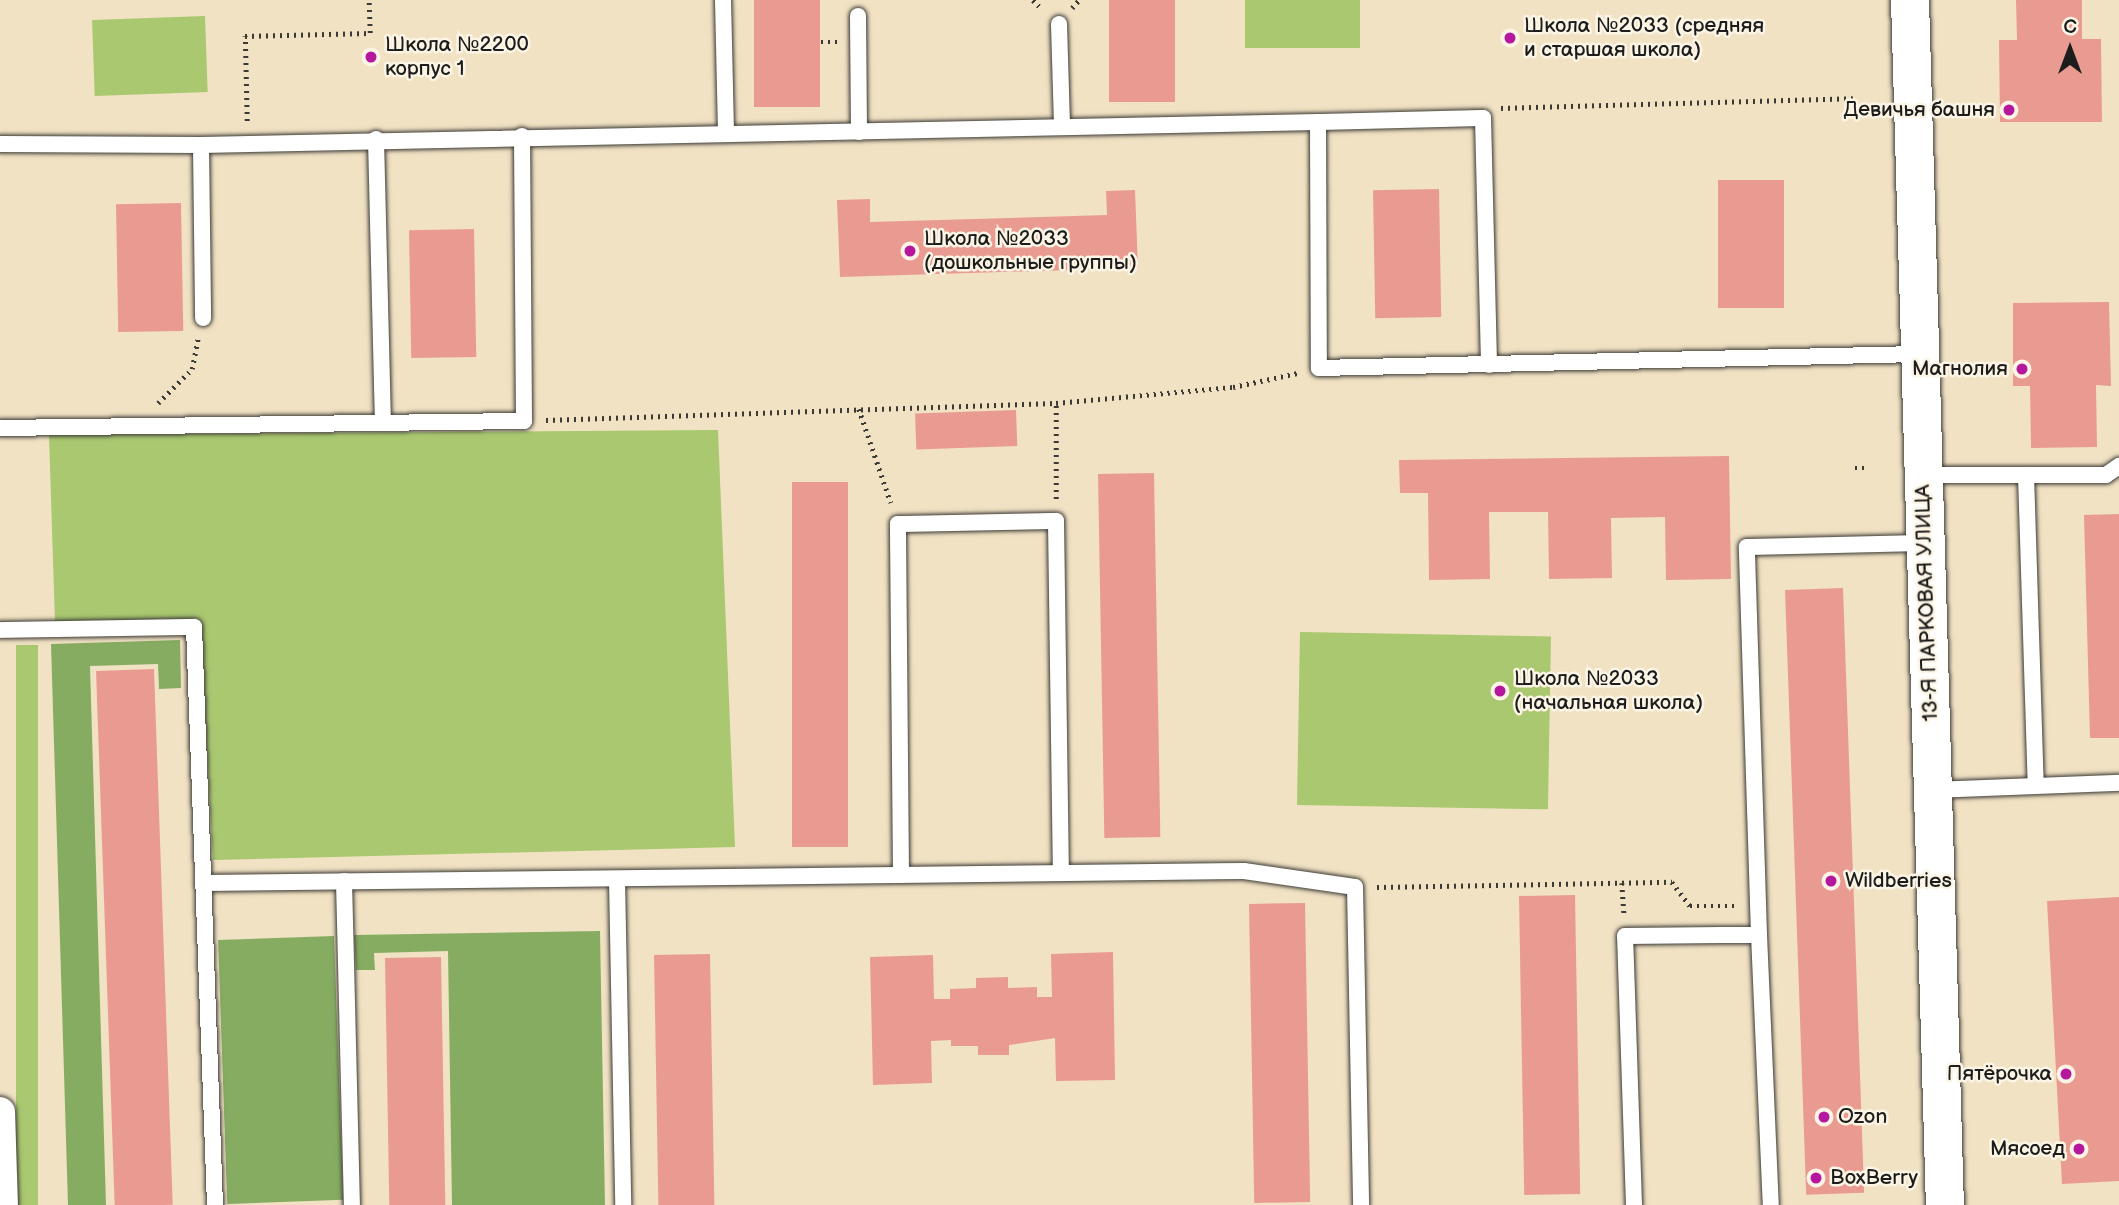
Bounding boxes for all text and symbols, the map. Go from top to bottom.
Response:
place label: Школа №2033 (средняя и старшая школа) [1524,13,1764,63]
north arrow [2035,14,2105,84]
text: С [2063,16,2077,39]
marker: Школа №2033 (средняя и старшая школа) [1502,30,1518,46]
place label: Школа №2200 корпус 1 [385,32,529,82]
marker: Школа №2200 корпус 1 [363,49,379,65]
place label: Девичья башня [1844,97,1995,123]
marker: Девичья башня [2001,102,2017,118]
place label: Школа №2033 (дошкольные группы) [924,226,1137,276]
marker: Школа №2033 (дошкольные группы) [902,243,918,259]
place label: Магнолия [1912,356,2008,382]
marker: Магнолия [2014,361,2030,377]
street label: 13-Я ПАРКОВАЯ УЛИЦА [1910,484,1944,722]
place label: Школа №2033 (начальная школа) [1514,666,1703,716]
marker: Школа №2033 (начальная школа) [1492,683,1508,699]
place label: Wildberries [1845,868,1952,894]
marker: Wildberries [1823,873,1839,889]
place label: Пятёрочка [1947,1061,2052,1087]
marker: Пятёрочка [2058,1066,2074,1082]
place label: Ozon [1838,1104,1887,1130]
marker: Ozon [1816,1109,1832,1125]
place label: Мясоед [1990,1136,2065,1162]
marker: Мясоед [2071,1141,2087,1157]
place label: BoxBerry [1830,1165,1918,1191]
marker: BoxBerry [1808,1170,1824,1186]

